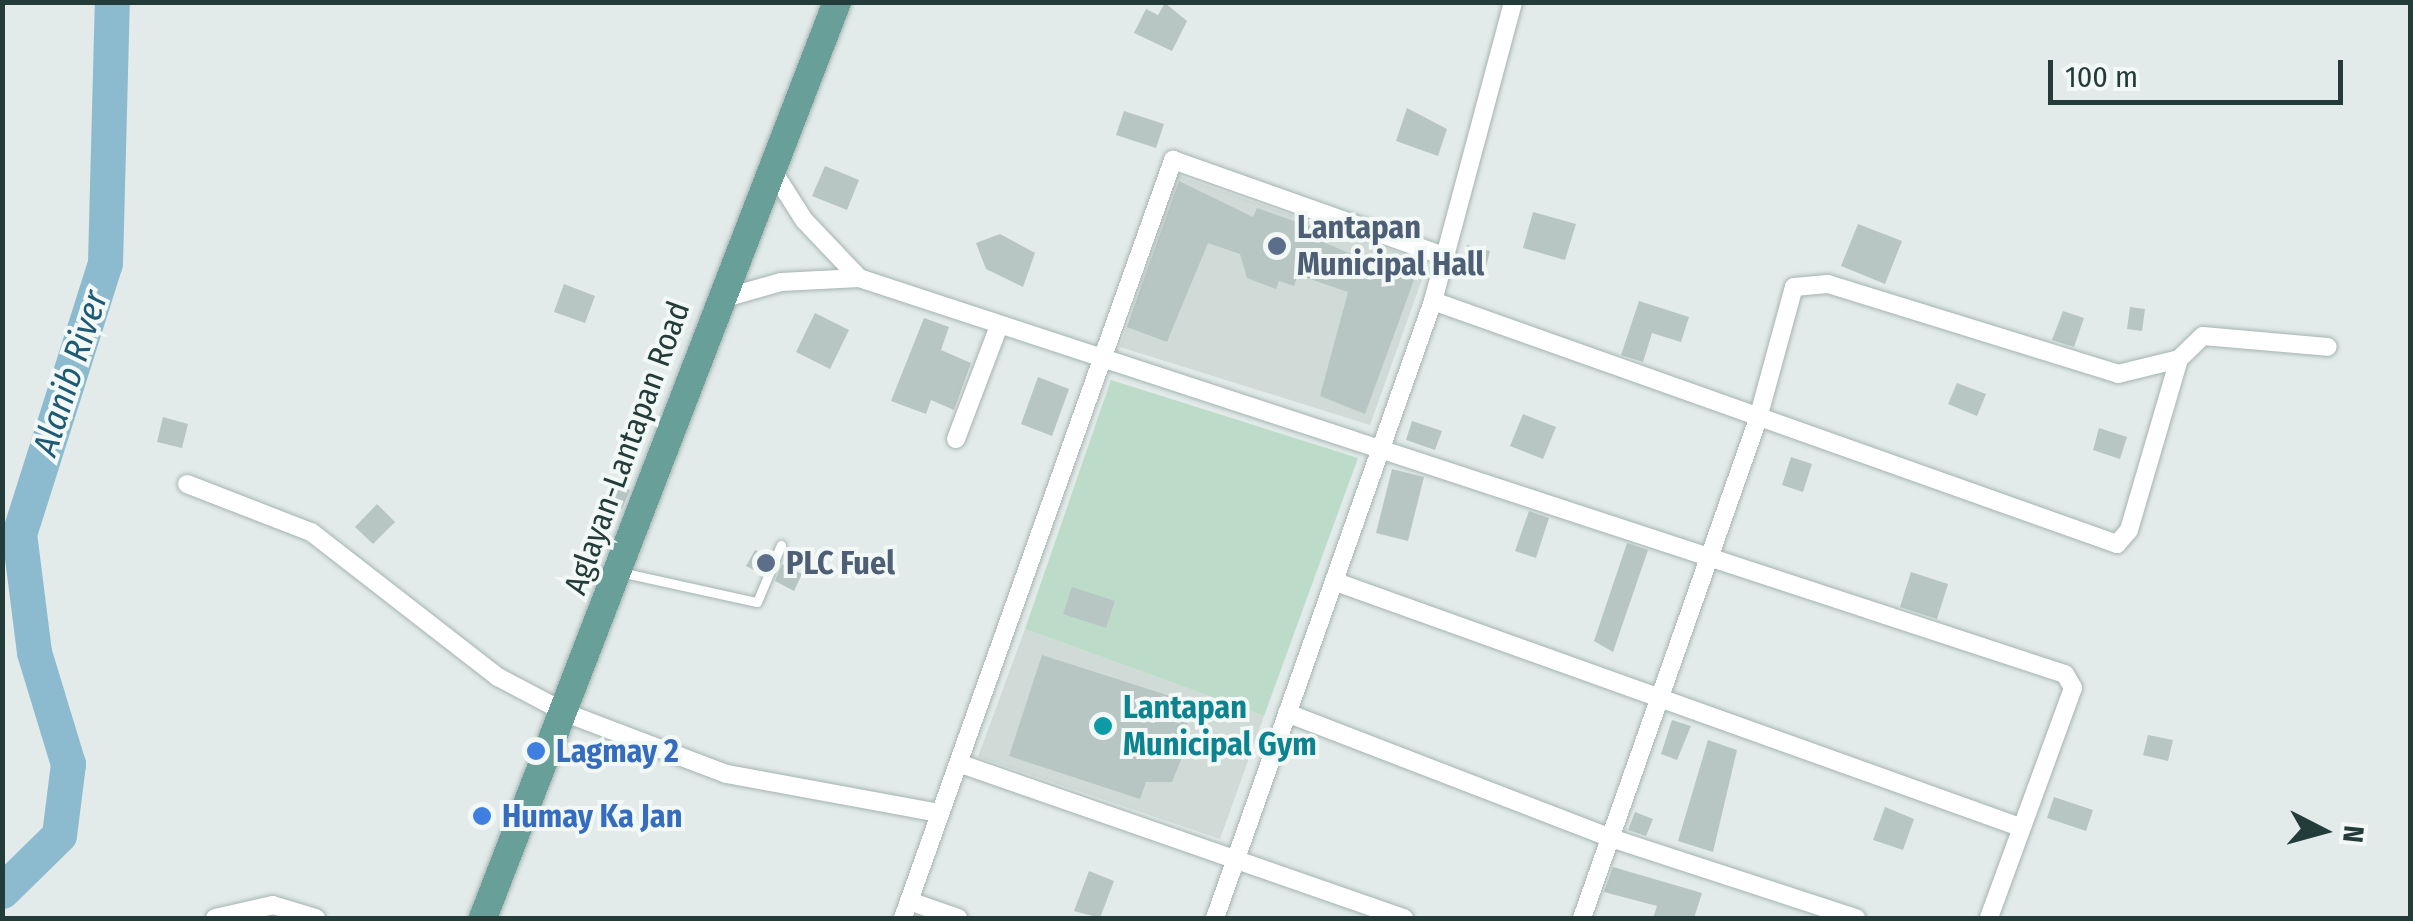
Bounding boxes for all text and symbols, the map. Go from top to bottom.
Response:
scale bar [2053,40,2348,102]
text: 100 m [2065,59,2138,95]
place label: Lantapan Municipal Hall [1297,209,1484,284]
marker: Lantapan Municipal Hall [1266,235,1288,257]
water label: Alanib River [24,285,116,461]
street label: Aglayan-Lantapan Road [556,296,698,600]
place label: PLC Fuel [786,544,895,582]
marker: PLC Fuel [755,552,777,574]
place label: Lantapan Municipal Gym [1123,689,1317,764]
marker: Lantapan Municipal Gym [1092,715,1114,737]
place label: Lagmay 2 [556,732,679,770]
marker: Lagmay 2 [525,740,547,762]
north arrow [2273,781,2373,881]
place label: Humay Ka Jan [502,797,682,835]
marker: Humay Ka Jan [471,805,493,827]
text: N [2336,824,2371,844]

